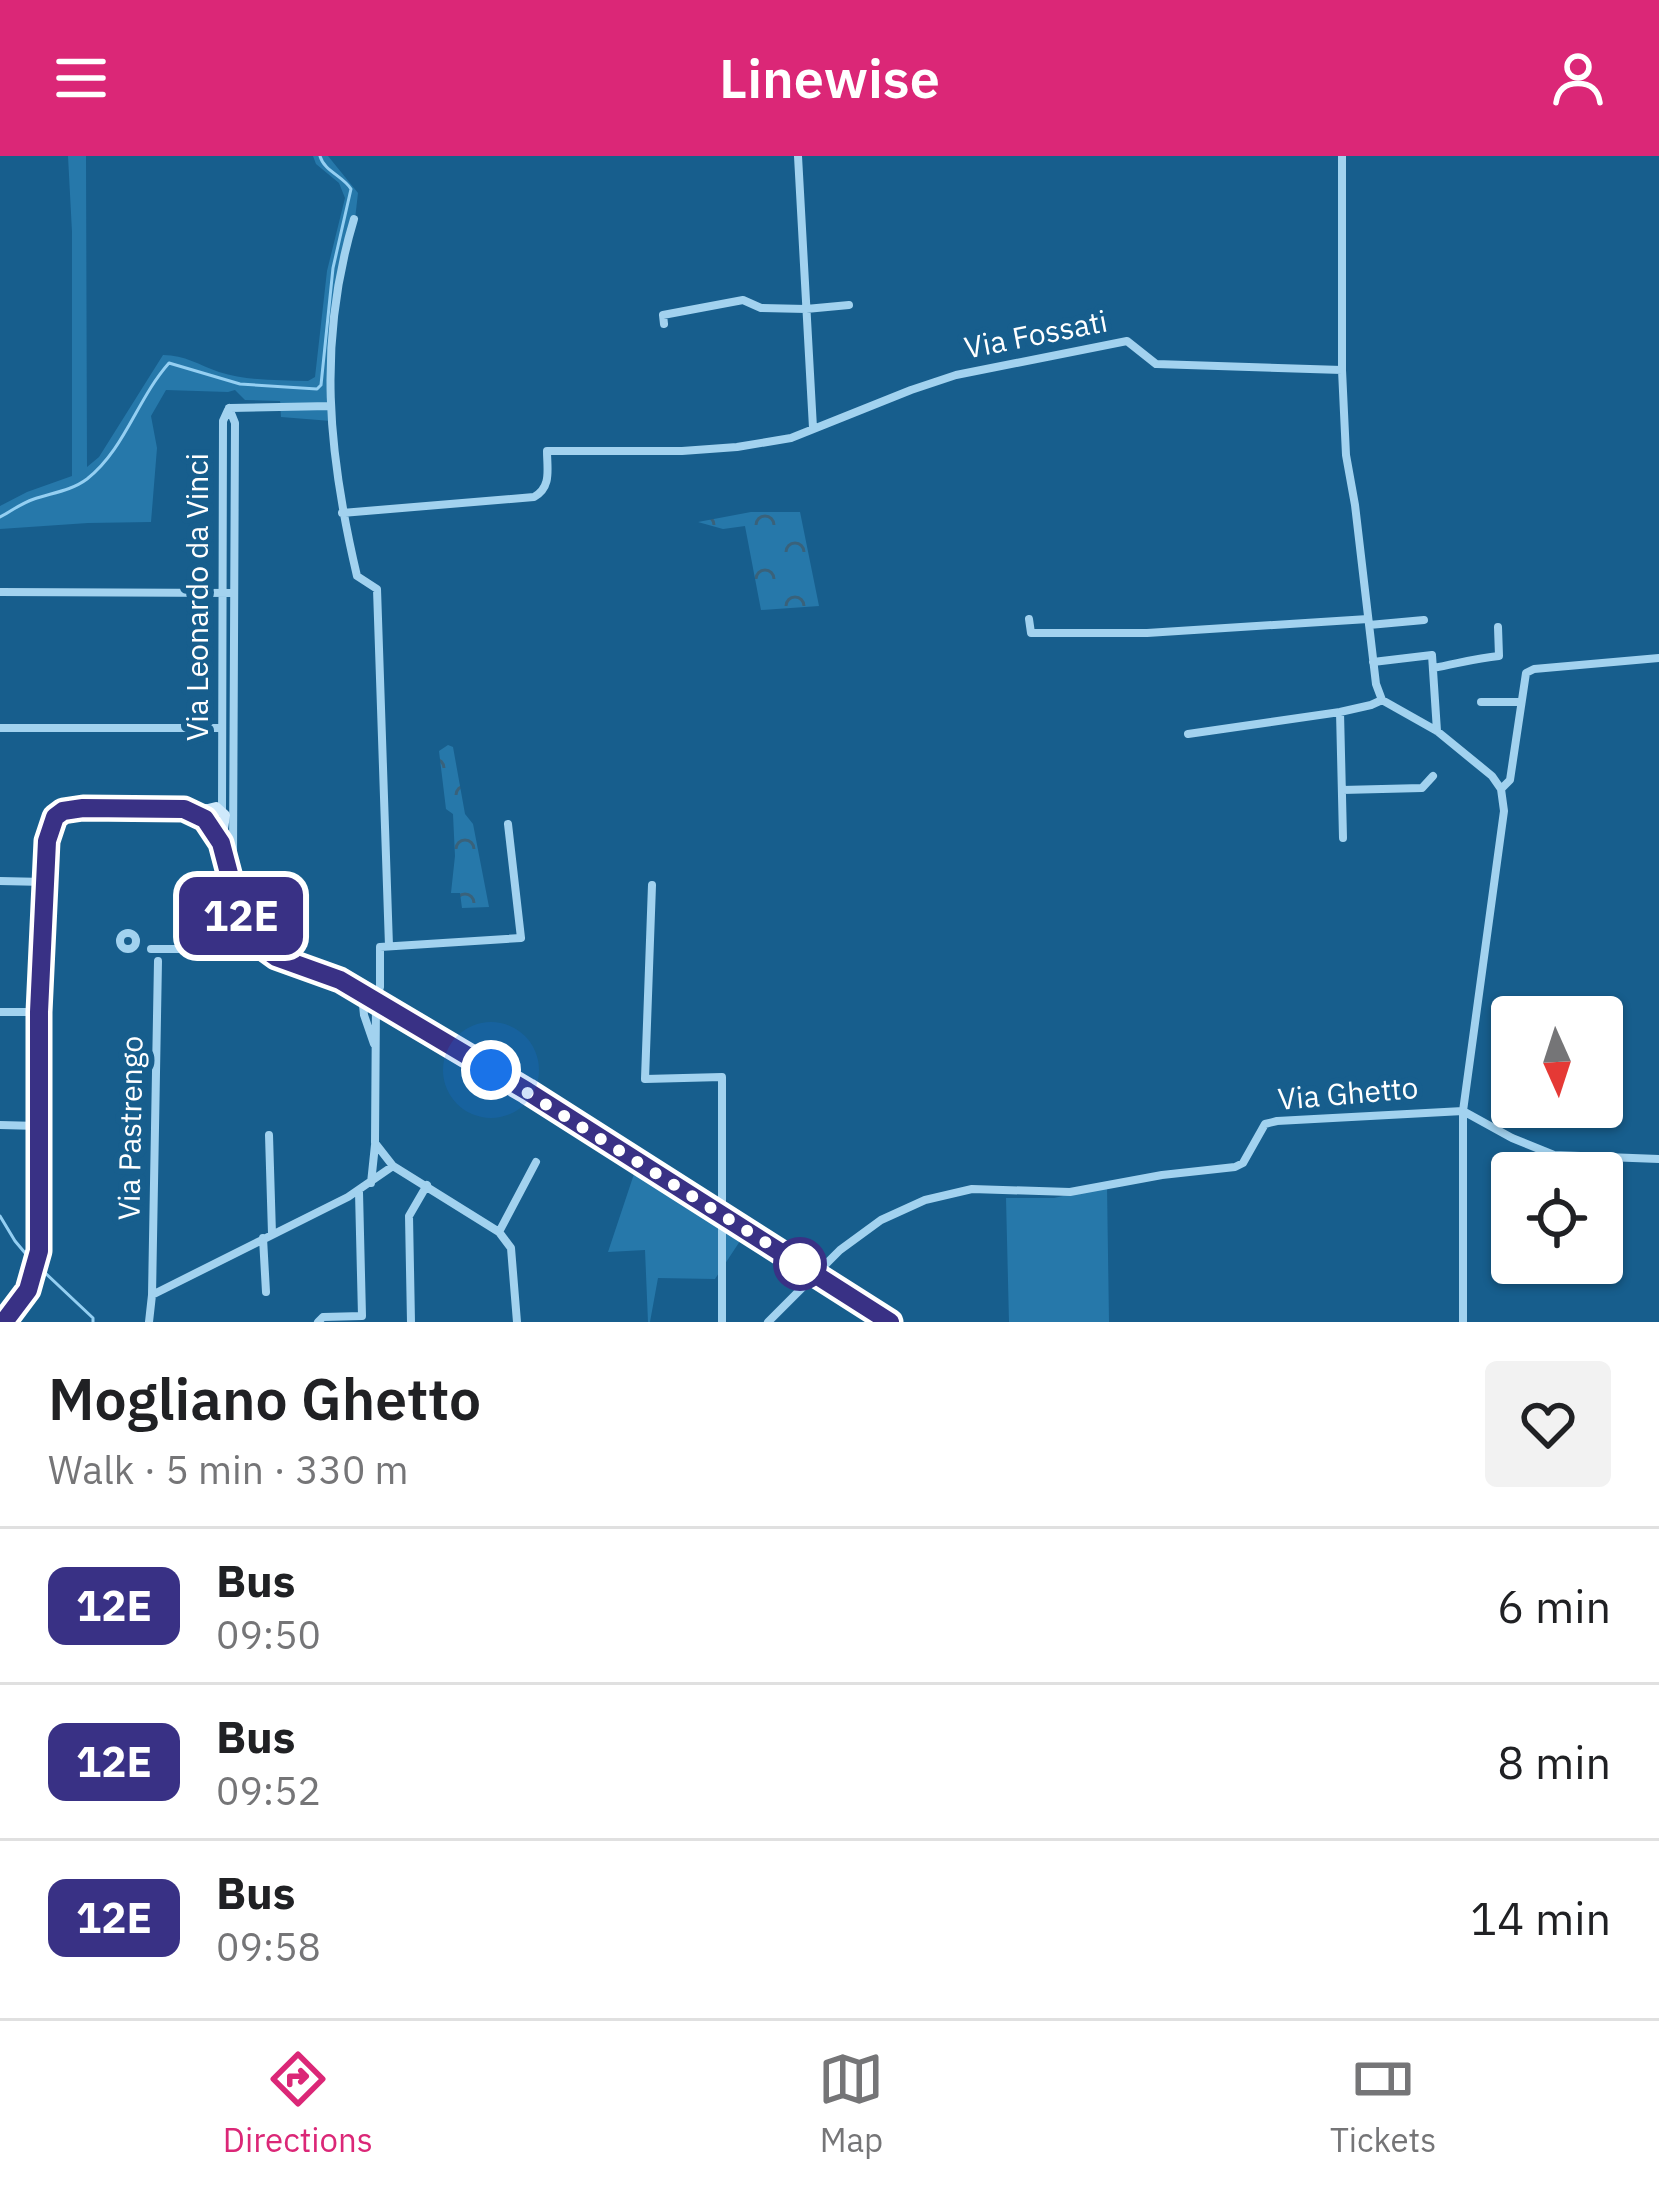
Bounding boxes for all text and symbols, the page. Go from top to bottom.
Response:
text: Linewise [719,43,940,113]
icon: menu [48,45,114,111]
icon: person [1545,45,1611,111]
street label: Via Fossati [961,301,1110,366]
street label: Via Leonardo da Vinci [177,453,216,741]
line badge: 12E [172,877,310,955]
text: 12E [203,888,279,943]
north arrow [1491,996,1623,1128]
map controls [1491,996,1623,1284]
street label: Via Pastrengo [108,1035,151,1221]
your location [461,1040,521,1100]
street label: Via Ghetto [1276,1067,1420,1118]
button: locate [1491,1152,1623,1284]
unlabelled marker [775,1239,825,1289]
button: heart [1485,1361,1611,1487]
text: Mogliano Ghetto [48,1362,481,1436]
text: Walk · 5 min · 330 m [48,1444,409,1495]
text: Bus [216,1551,296,1609]
text: 6 min [1497,1577,1611,1635]
text: 12E [76,1578,152,1633]
text: 09:50 [216,1609,321,1660]
text: Bus [216,1707,296,1765]
text: 8 min [1497,1733,1611,1791]
text: 12E [76,1734,152,1789]
text: 09:52 [216,1765,321,1816]
text: Bus [216,1863,296,1921]
text: 14 min [1470,1889,1611,1947]
text: 12E [76,1890,152,1945]
text: 09:58 [216,1921,321,1972]
tab: Directions [223,2046,373,2161]
tab: Map [818,2046,884,2161]
tab: Tickets [1330,2046,1436,2161]

